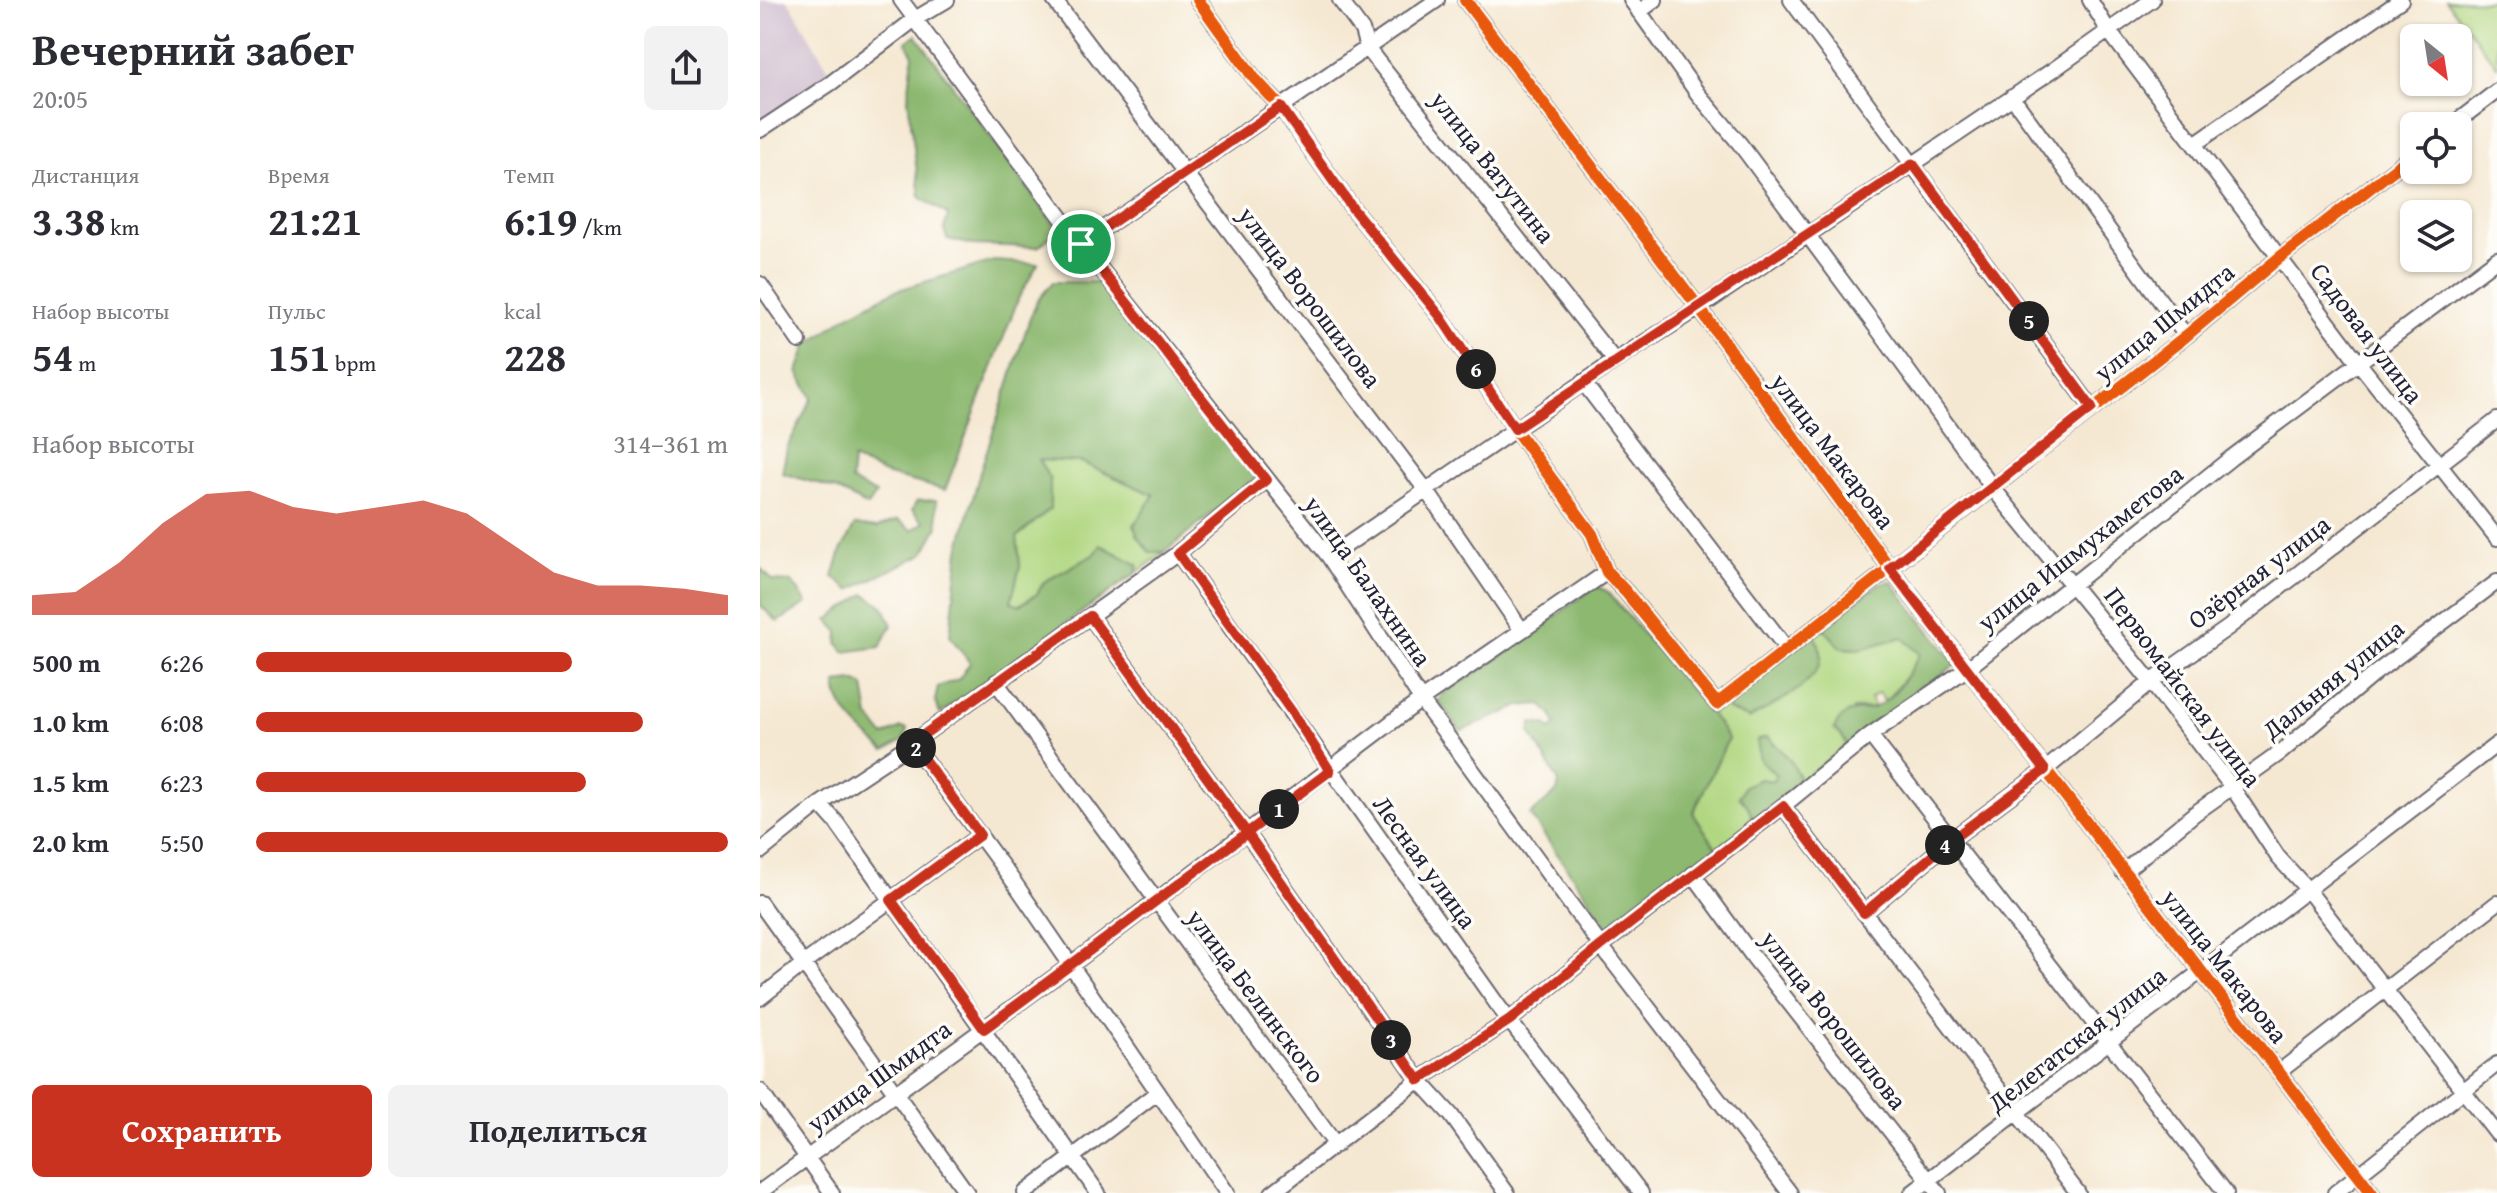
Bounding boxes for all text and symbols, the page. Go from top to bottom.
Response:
text: Вечерний забег [32,17,354,81]
north arrow [2400,24,2472,96]
map controls [2400,24,2472,272]
button: share [644,26,728,110]
text: 20:05 [32,79,88,118]
street label: улица Ватутина [1421,81,1566,252]
button: locate [2400,112,2472,184]
text: Дистанция [32,159,140,191]
text: Время [268,159,330,191]
text: Темп [504,159,555,191]
text: 3.38 [32,191,105,250]
text: 21:21 [268,191,362,250]
text: 6:19 [504,191,577,250]
street label: улица Ворошилова [1228,197,1392,396]
button: layers [2400,200,2472,272]
pin [1047,210,1115,278]
text: km [105,211,139,243]
text: /km [577,211,622,243]
icon: arrive [1059,222,1103,266]
street label: улица Шмидта [2084,252,2243,391]
street label: Садовая улица [2301,254,2434,412]
text: Набор высоты [32,295,169,327]
text: Пульс [268,295,326,327]
text: kcal [504,295,542,327]
pin: 5 [2009,301,2049,341]
text: 5 [2023,305,2035,337]
text: 54 [32,327,73,386]
text: 151 [268,327,330,386]
text: 228 [504,327,566,386]
text: m [73,347,96,379]
text: bpm [330,347,376,379]
pin: 6 [1456,349,1496,389]
text: 6 [1470,353,1482,385]
street label: улица Макарова [1761,363,1906,538]
text: Набор высоты [32,424,194,463]
text: 314–361 m [614,424,728,463]
street label: улица Ишмухаметова [1968,454,2192,641]
street label: улица Балахнина [1294,486,1442,675]
street label: Озёрная улица [2179,505,2339,638]
street label: Первомайская улица [2095,578,2272,796]
street label: Дальняя улица [2252,609,2413,749]
text: 500 m [32,643,100,682]
text: 6:26 [160,643,204,682]
text: 1.0 km [32,703,109,742]
text: 6:08 [160,703,204,742]
pin: 2 [896,728,936,768]
text: 2 [910,732,922,764]
text: 1.5 km [32,763,109,802]
text: 6:23 [160,763,204,802]
street label: Лесная улица [1364,787,1488,937]
pin: 1 [1259,789,1299,829]
text: 1 [1273,793,1285,825]
text: 2.0 km [32,823,109,862]
text: 5:50 [160,823,204,862]
pin: 4 [1925,825,1965,865]
text: 4 [1939,829,1951,861]
street label: улица Макарова [2152,879,2299,1052]
street label: улица Белинского [1177,899,1335,1091]
street label: улица Ворошилова [1751,921,1918,1118]
street label: Делегатская улица [1978,956,2175,1122]
street label: улица Шмидта [797,1009,960,1142]
pin: 3 [1371,1020,1411,1060]
text: 3 [1385,1024,1397,1056]
button: Сохранить [32,1085,372,1177]
button: Поделиться [388,1085,728,1177]

